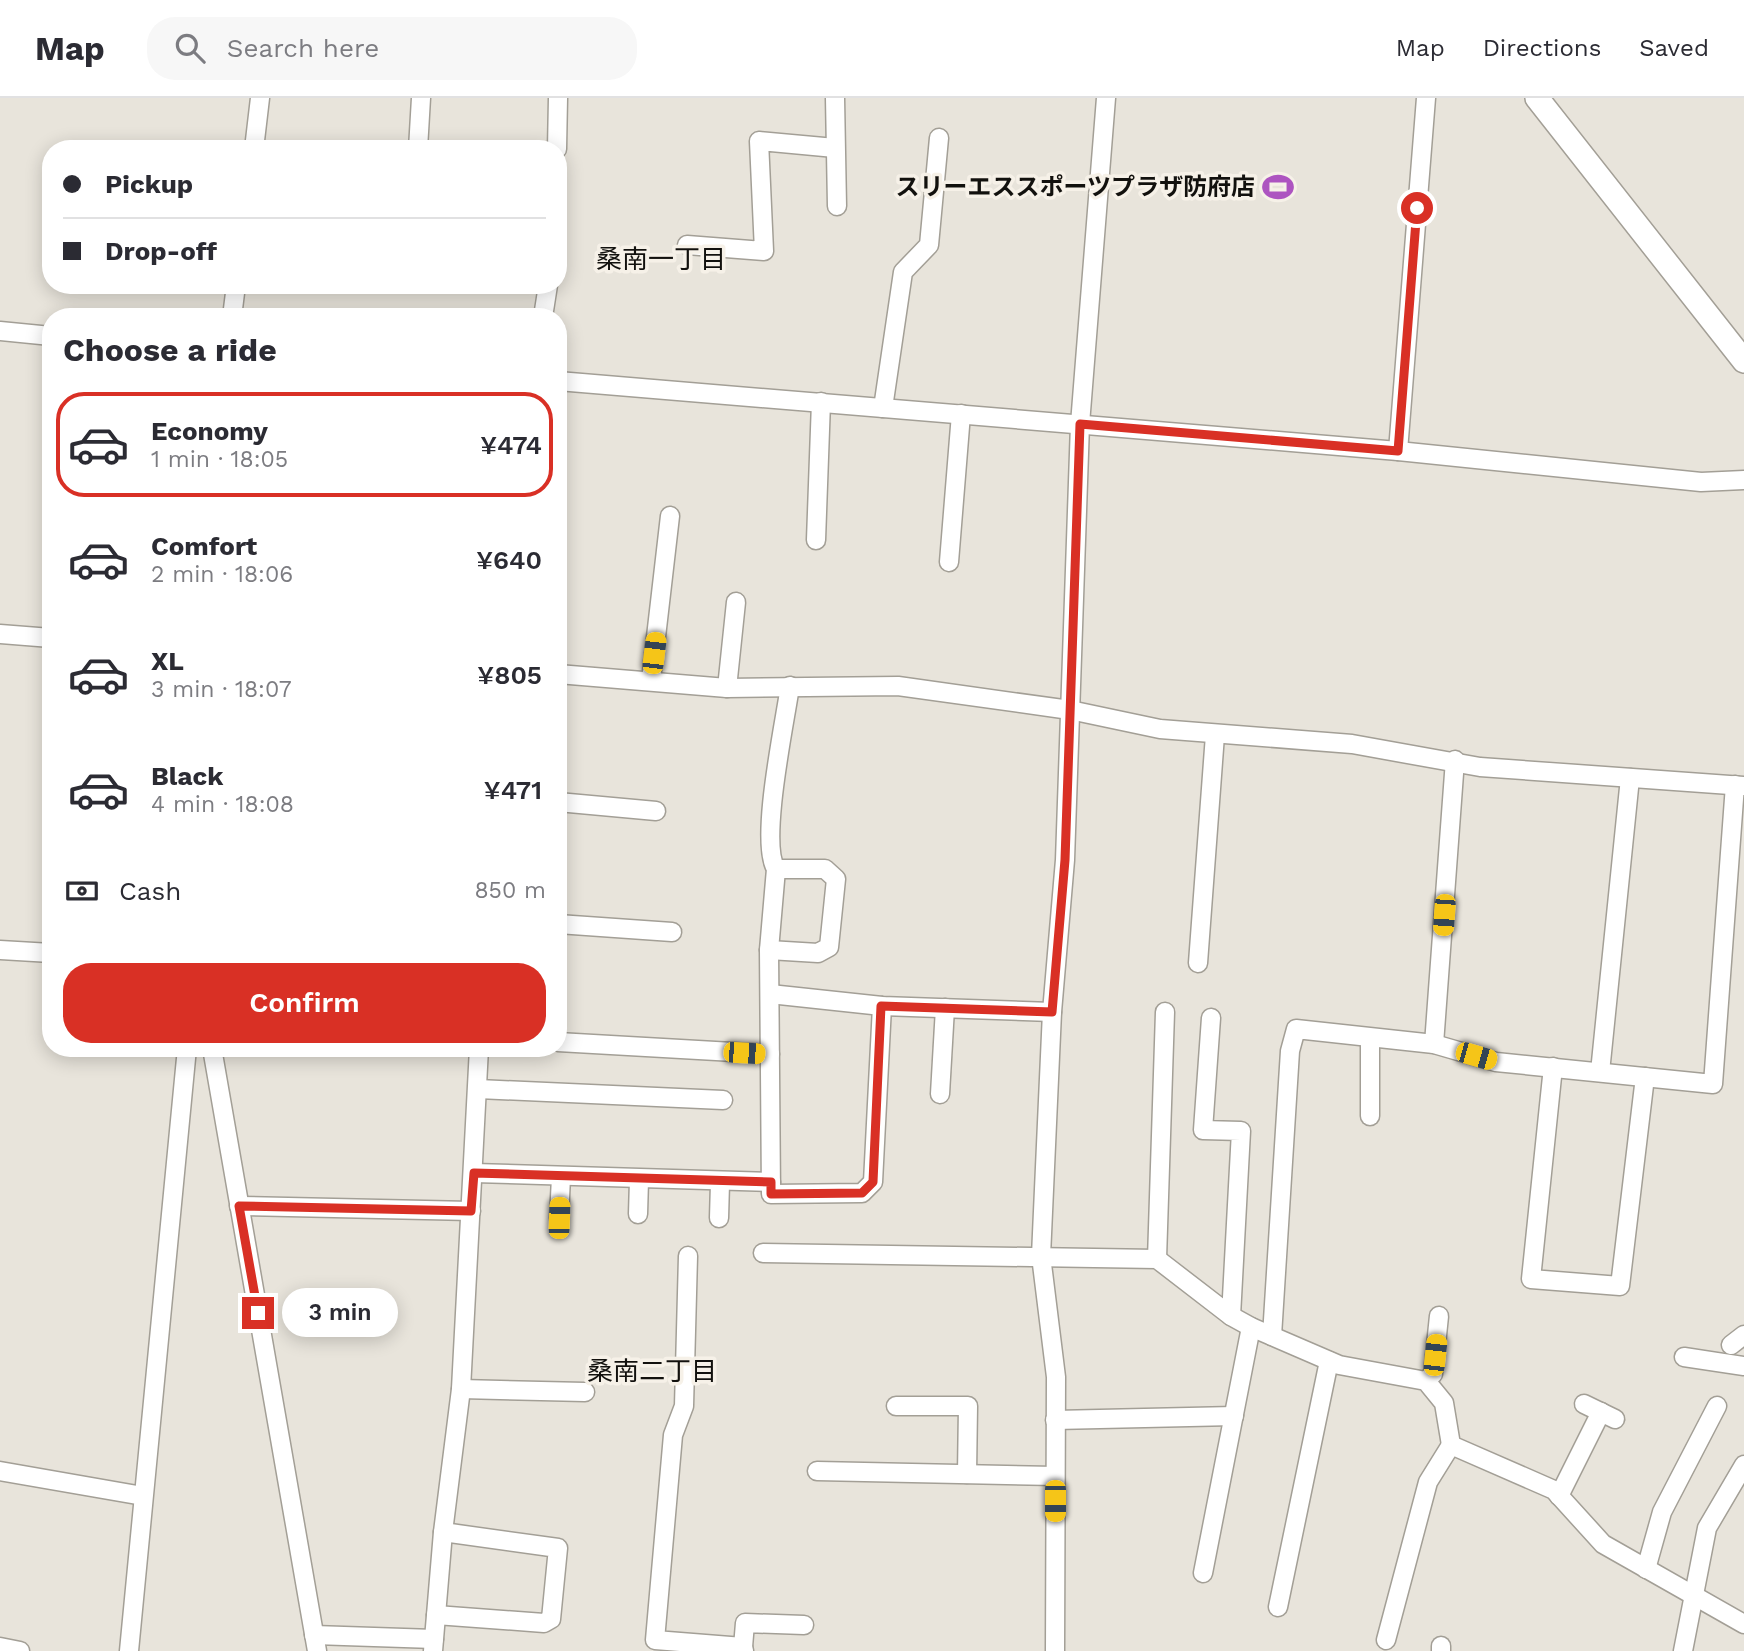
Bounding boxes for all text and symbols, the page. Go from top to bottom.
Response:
search box [147,17,637,80]
text: Map [35,29,105,68]
icon: search [171,29,209,67]
text: Search here [227,33,379,63]
text: Map [1396,34,1445,62]
text: Directions [1483,34,1601,62]
text: Saved [1639,34,1709,62]
text: Pickup [105,169,193,199]
sports icon: スリーエススポーツプラザ防府店 [1261,170,1295,204]
place label: スリーエススポーツプラザ防府店 [895,173,1255,201]
route start [1401,192,1433,224]
text: Drop-off [105,236,217,266]
district label: 桑南一丁目 [596,244,726,274]
text: Choose a ride [63,331,277,369]
icon: car [67,413,130,476]
text: Economy [151,416,268,446]
text: ¥474 [480,430,542,460]
text: 1 min · 18:05 [151,446,288,473]
icon: car [67,528,130,591]
text: Comfort [151,531,257,561]
text: ¥640 [476,545,542,575]
text: 2 min · 18:06 [151,561,293,588]
car [642,631,667,675]
icon: car [67,643,130,706]
text: XL [151,646,184,676]
text: ¥805 [477,660,542,690]
text: 3 min · 18:07 [151,676,292,703]
icon: car [67,758,130,821]
text: Black [151,761,223,791]
text: ¥471 [484,775,542,805]
text: 4 min · 18:08 [151,791,294,818]
icon: cash [63,872,101,910]
text: Cash [119,876,181,906]
text: 850 m [474,877,546,904]
car [1433,893,1456,937]
button: Confirm [63,963,546,1043]
car [1453,1040,1500,1072]
car [723,1041,766,1065]
car [548,1197,571,1239]
callout: 3 min [282,1288,398,1338]
route end [242,1297,274,1329]
text: 3 min [308,1299,372,1326]
car [1423,1333,1448,1377]
district label: 桑南二丁目 [587,1356,717,1386]
car [1045,1480,1066,1522]

